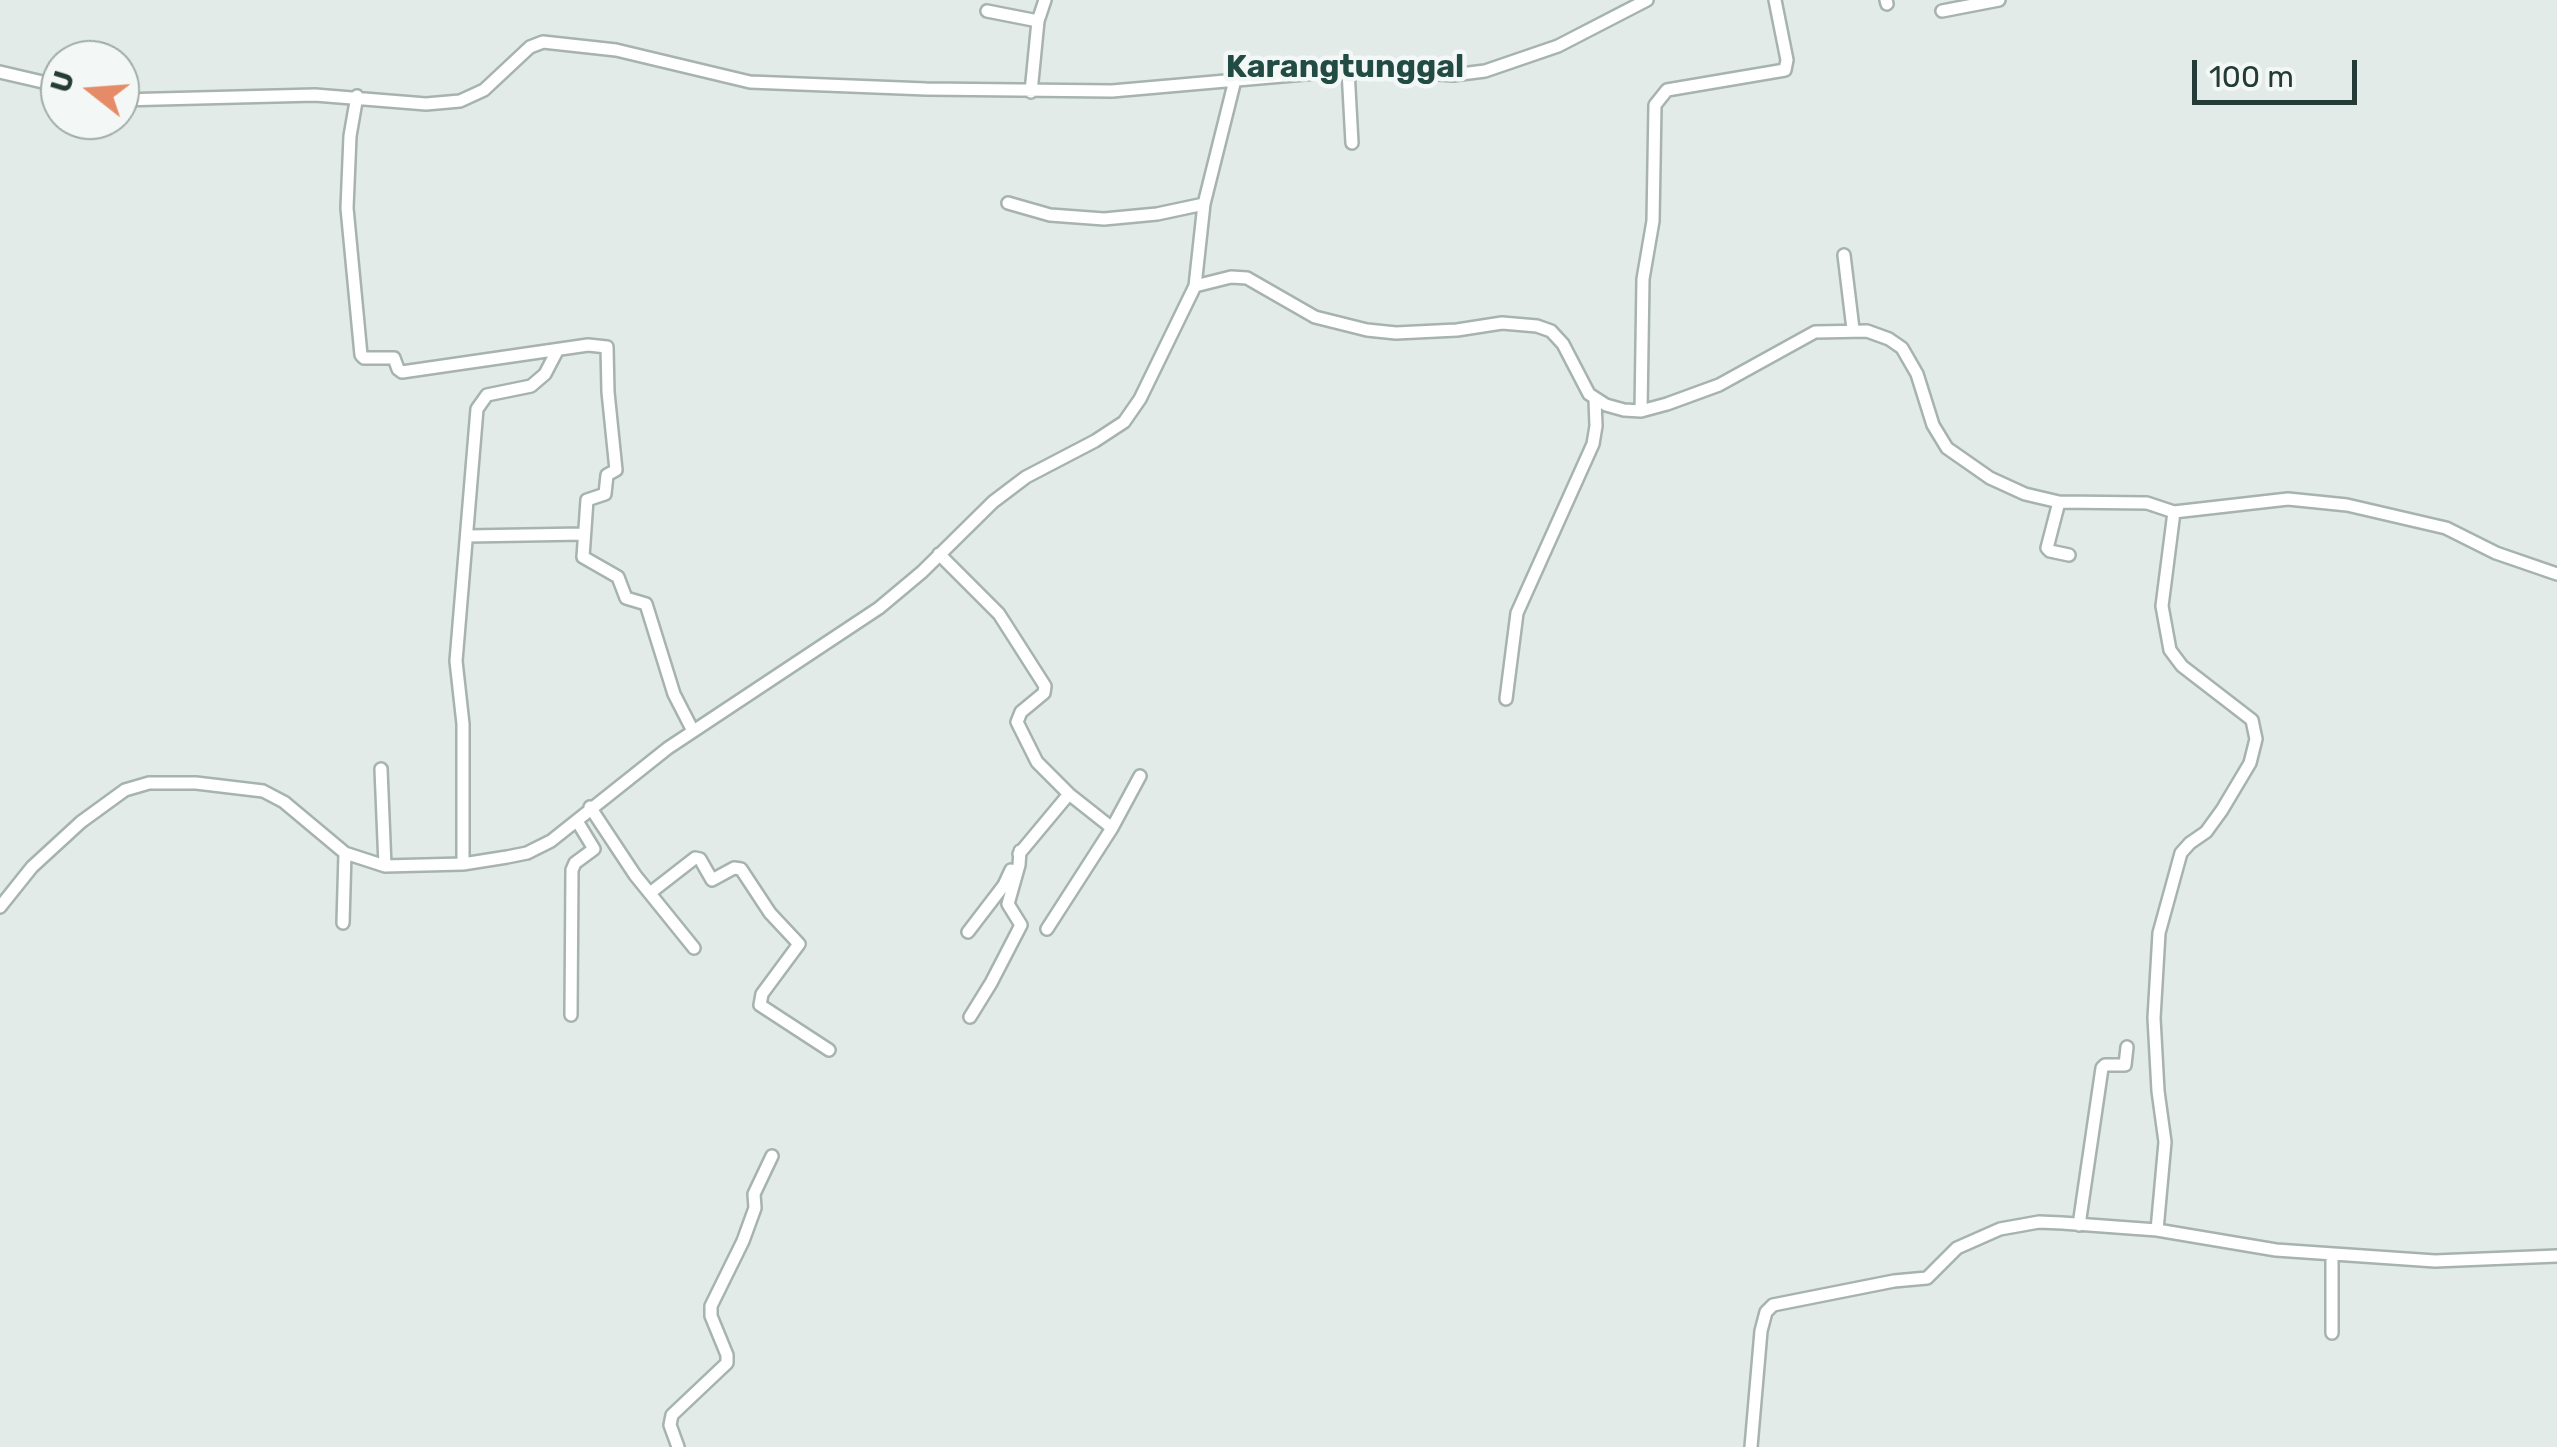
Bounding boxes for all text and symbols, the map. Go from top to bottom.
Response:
north arrow [40,40,140,140]
scale bar [2197,40,2362,102]
district label: Karangtunggal [1226,49,1464,87]
text: 100 m [2209,59,2294,95]
text: U [44,67,81,96]

